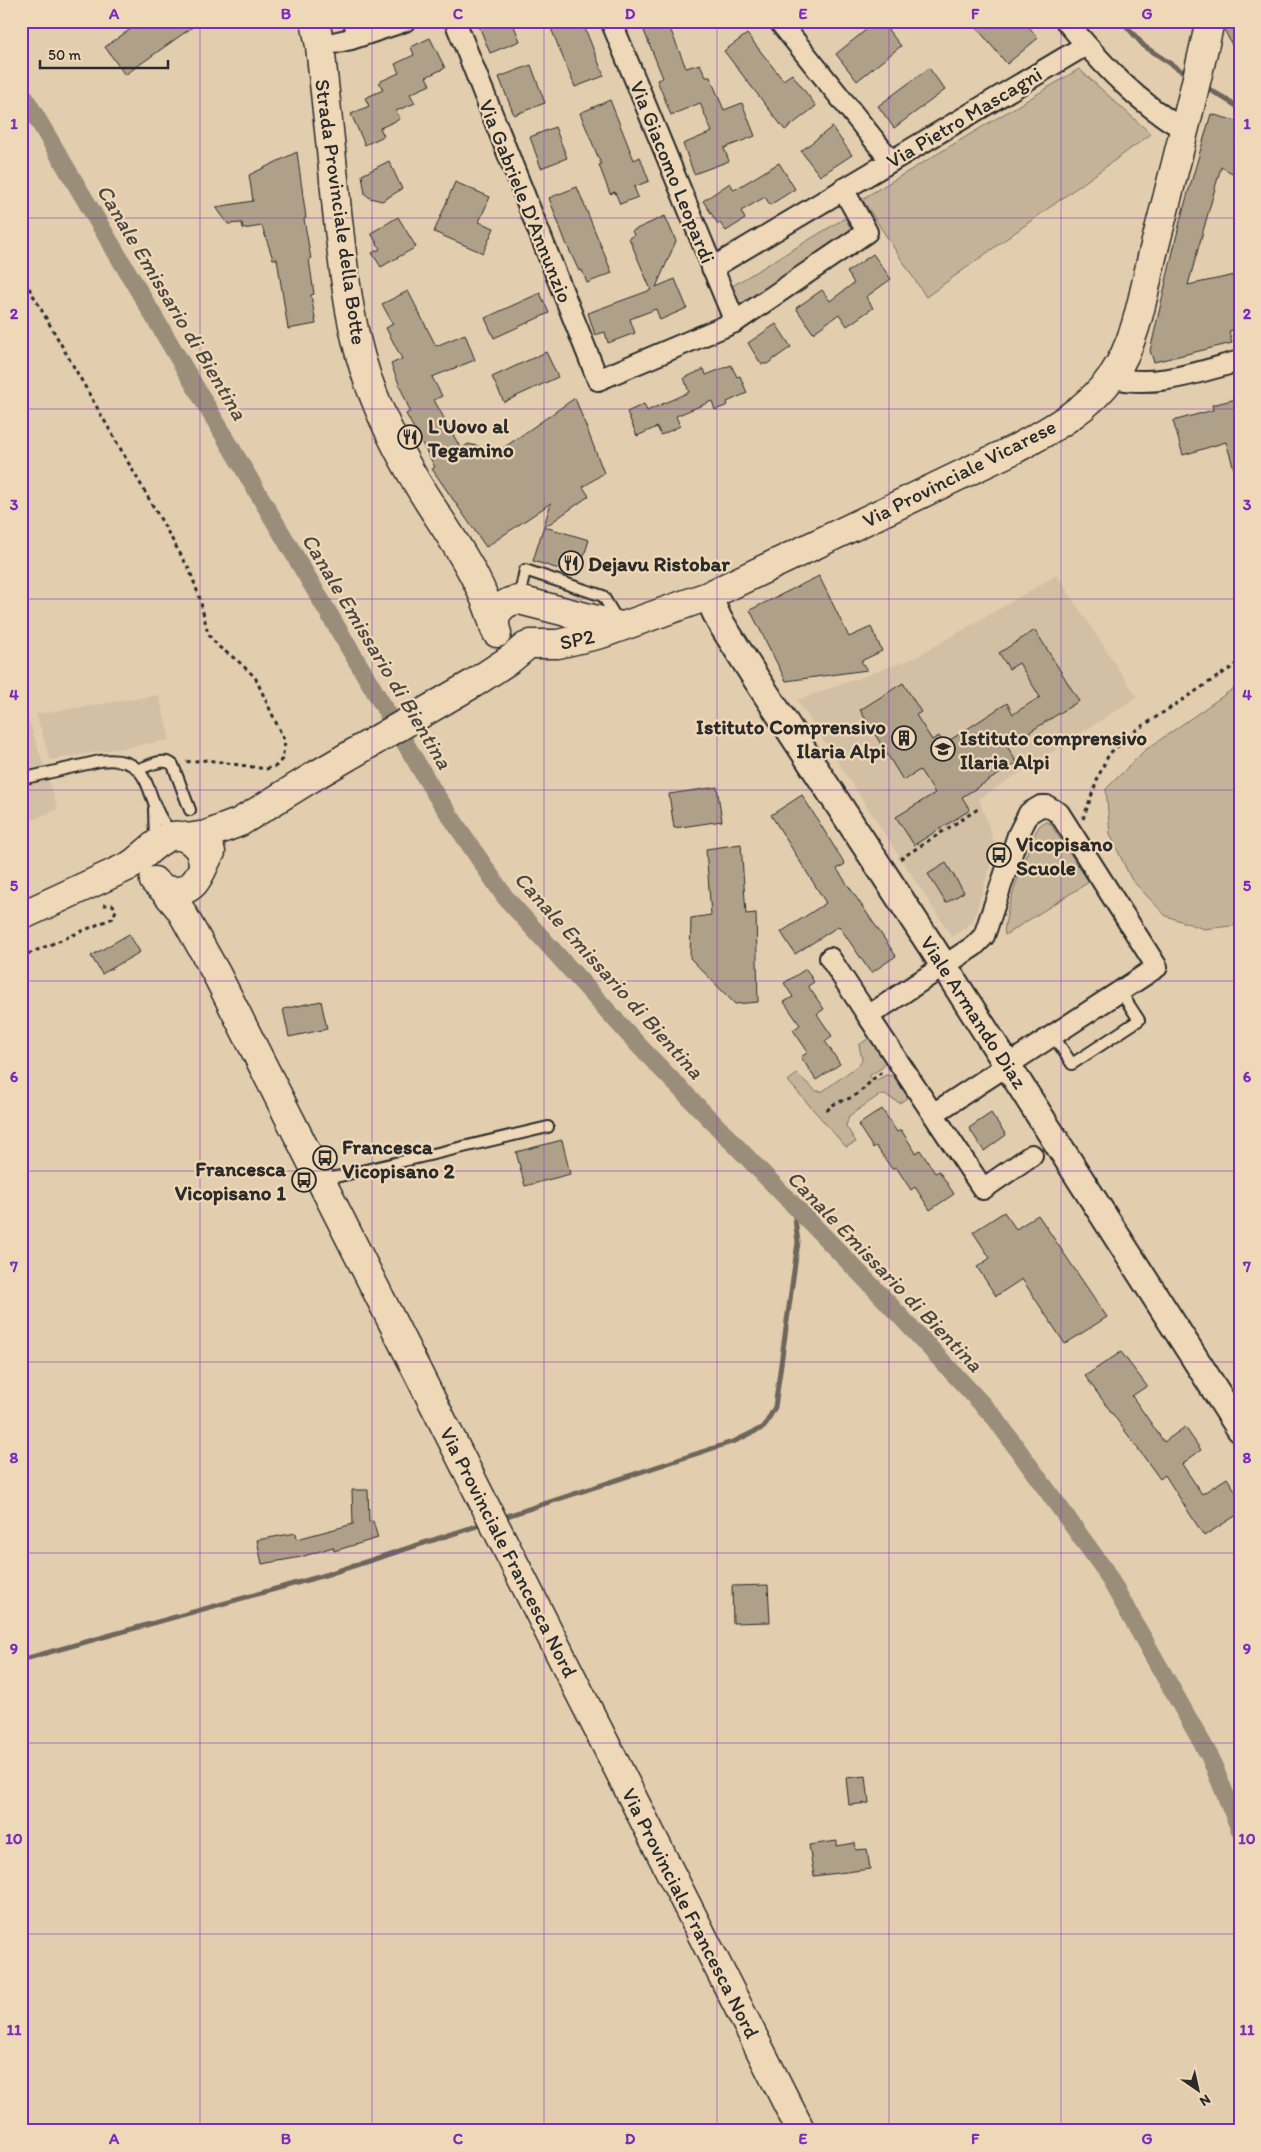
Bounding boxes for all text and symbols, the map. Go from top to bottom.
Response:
text: A [108,4,120,23]
text: B [281,4,292,23]
text: C [453,4,464,23]
text: D [625,4,636,23]
text: E [799,4,808,23]
text: F [971,4,980,23]
text: G [1141,4,1153,23]
scale bar [40,38,168,70]
text: 50 m [48,46,81,64]
street label: Via Pietro Mascagni [882,61,1046,173]
street label: Via Giacomo Leopardi [625,77,721,267]
street label: Strada Provinciale della Botte [310,78,372,346]
street label: Via Gabriele D'Annunzio [474,96,578,306]
text: 1 [10,114,18,133]
text: 1 [1243,114,1251,133]
water label: Canale Emissario di Bientina [91,179,253,425]
text: 2 [10,304,19,323]
text: 2 [1243,304,1252,323]
place label: L'Uovo al Tegamino [427,413,514,463]
street label: Via Provinciale Vicarese [858,413,1060,533]
restaurant icon: L'Uovo al Tegamino [397,424,423,450]
text: 3 [10,495,19,514]
text: 3 [1243,495,1252,514]
water label: Canale Emissario di Bientina [296,528,458,774]
restaurant icon: Dejavu Ristobar [558,550,584,576]
place label: Dejavu Ristobar [588,551,730,577]
street label: SP2 [557,623,597,655]
text: 4 [9,685,19,704]
text: 4 [1242,685,1252,704]
place label: Istituto Comprensivo Ilaria Alpi [696,714,886,764]
building icon: Istituto Comprensivo Ilaria Alpi [891,725,917,751]
place label: Istituto comprensivo Ilaria Alpi [960,725,1147,775]
school or university icon: Istituto comprensivo Ilaria Alpi [930,736,956,762]
place label: Vicopisano Scuole [1016,831,1113,880]
bus stop icon: Vicopisano Scuole [986,842,1012,868]
water label: Canale Emissario di Bientina [509,865,710,1085]
text: 5 [10,876,19,895]
text: 5 [1243,876,1252,895]
street label: Viale Armando Diaz [915,931,1033,1093]
text: 6 [10,1067,19,1086]
text: 6 [1243,1067,1252,1086]
place label: Francesca Vicopisano 2 [342,1134,455,1184]
bus stop icon: Francesca Vicopisano 2 [312,1145,338,1171]
place label: Francesca Vicopisano 1 [175,1156,287,1206]
water label: Canale Emissario di Bientina [781,1164,989,1378]
bus stop icon: Francesca Vicopisano 1 [291,1167,317,1193]
text: 7 [9,1257,18,1276]
text: 7 [1242,1257,1251,1276]
street label: Via Provinciale Francesca Nord [435,1423,583,1682]
text: 8 [10,1448,19,1467]
text: 8 [1243,1448,1252,1467]
text: 9 [10,1639,18,1658]
text: 9 [1243,1639,1251,1658]
street label: Via Provinciale Francesca Nord [617,1784,765,2043]
text: 10 [5,1829,23,1848]
text: 10 [1238,1829,1256,1848]
text: 11 [7,2020,22,2039]
text: 11 [1240,2020,1255,2039]
north arrow [1174,2064,1224,2114]
text: N [1196,2091,1214,2110]
text: A [108,2129,120,2148]
text: B [281,2129,292,2148]
text: C [453,2129,464,2148]
text: D [625,2129,636,2148]
text: E [799,2129,808,2148]
text: F [971,2129,980,2148]
text: G [1141,2129,1153,2148]

